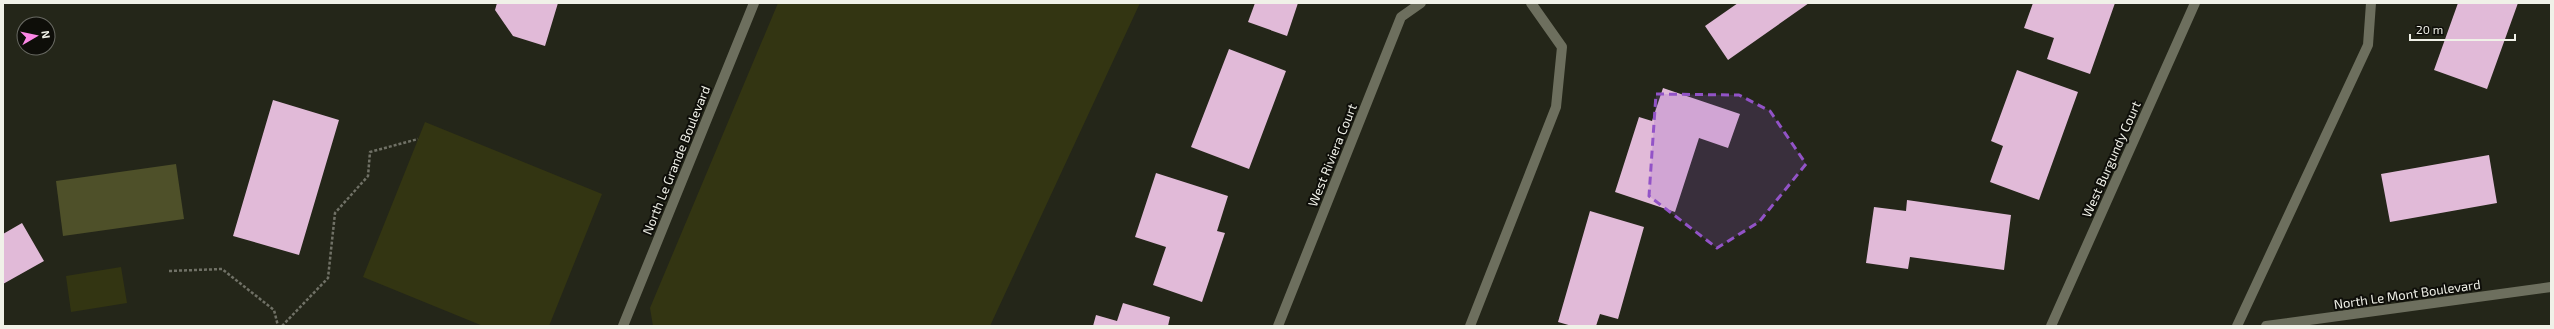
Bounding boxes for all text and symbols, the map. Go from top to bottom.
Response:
north arrow [16,16,56,56]
scale bar [2410,16,2515,42]
text: 20 m [2416,22,2443,36]
text: N [39,29,53,39]
street label: North Le Grande Boulevard [639,83,713,237]
street label: West Burgundy Court [2078,98,2144,220]
street label: West Riviera Court [1304,101,1360,209]
street label: North Le Mont Boulevard [2333,276,2481,312]

